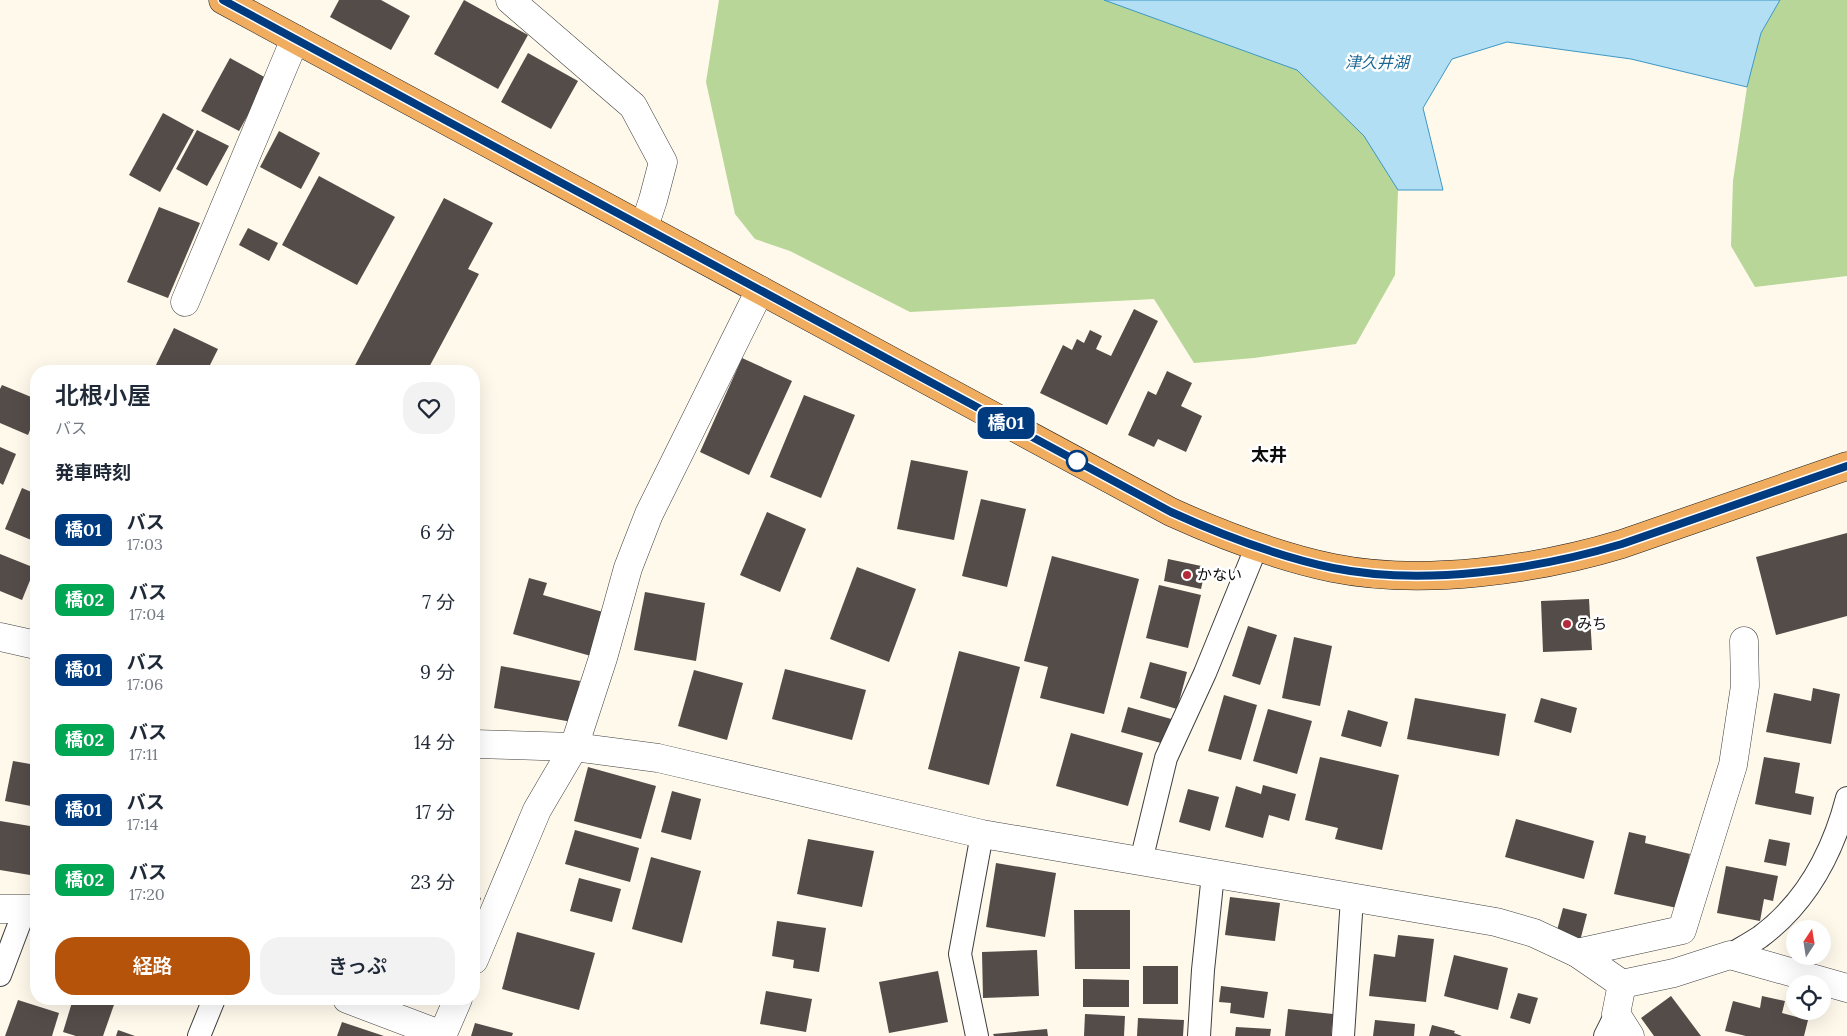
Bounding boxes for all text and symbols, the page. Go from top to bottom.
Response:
water label: 津久井湖 [1345,52,1412,72]
text: 北根小屋 [55,380,151,411]
button: heart [403,382,455,434]
line badge: 橋01 [977,407,1035,439]
text: 橋01 [988,411,1024,434]
text: バス [55,418,87,438]
district label: 太井 [1251,443,1287,466]
unlabelled marker [1066,450,1088,472]
text: 発車時刻 [55,460,131,484]
text: バス [127,510,165,534]
text: 橋01 [65,518,102,541]
text: 6 分 [420,520,455,544]
text: 17:03 [127,534,163,554]
place label: かない [1197,565,1242,584]
marker: かない [1181,569,1193,581]
text: バス [129,580,167,604]
text: 橋02 [65,588,104,611]
text: 7 分 [422,590,455,614]
text: 17:04 [129,604,165,624]
place label: みち [1577,614,1607,633]
marker: みち [1561,618,1573,630]
text: バス [127,650,165,674]
text: 橋01 [65,658,102,681]
text: 9 分 [420,660,455,684]
text: 17:06 [127,674,163,694]
text: バス [129,720,167,744]
text: 橋02 [65,728,104,751]
text: 14 分 [414,730,455,754]
text: 17:11 [129,744,158,764]
text: バス [127,790,165,814]
text: 橋01 [65,798,102,821]
text: 17 分 [415,800,455,824]
text: 17:14 [127,814,158,834]
text: バス [129,860,167,884]
text: 橋02 [65,868,104,891]
text: 23 分 [411,870,455,894]
text: 17:20 [129,884,165,904]
north arrow [1786,920,1831,965]
map controls [1786,920,1831,1020]
button: 経路 [55,937,250,995]
button: きっぷ [260,937,455,995]
button: locate [1786,975,1831,1020]

